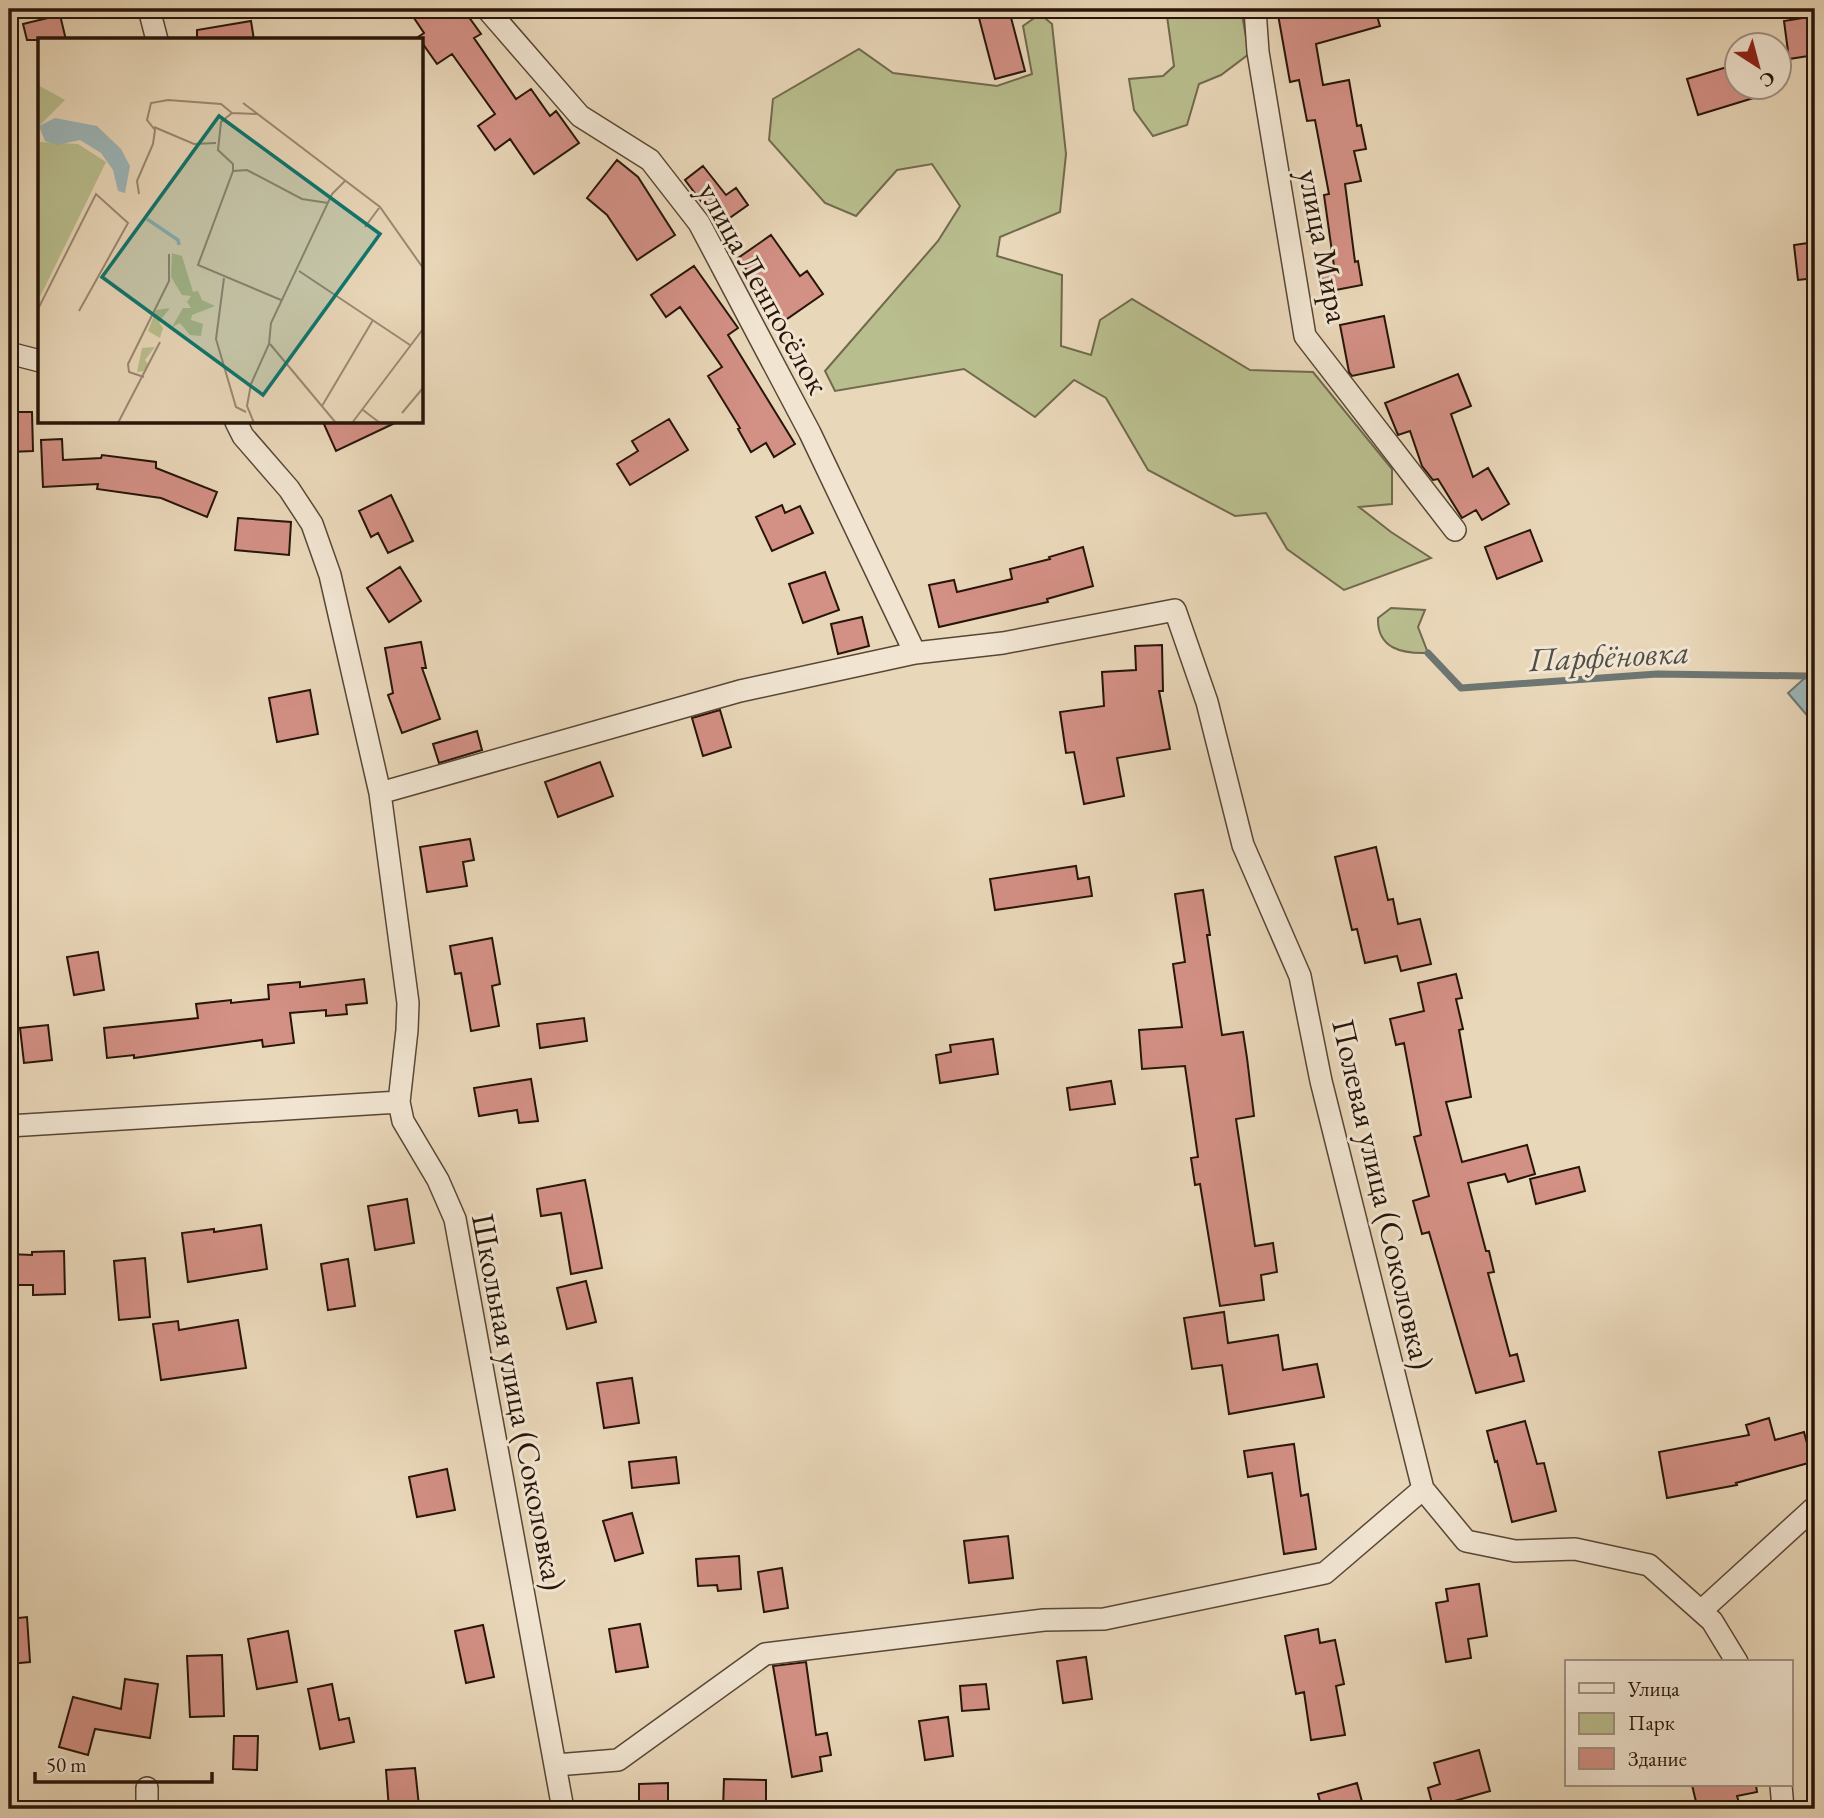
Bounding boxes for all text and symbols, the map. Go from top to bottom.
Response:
north arrow [1722,32,1792,102]
inset map [38,38,424,424]
text: С [1755,65,1781,93]
street label: улица Мира [1289,166,1360,327]
street label: улица Ленпосёлок [688,174,840,402]
water label: Парфёновка [1527,630,1690,681]
street label: Полевая улица (Соколовка) [1322,1015,1444,1373]
street label: Школьная улица (Соколовка) [462,1210,576,1594]
legend [1565,1660,1792,1786]
text: Улица [1627,1675,1680,1702]
text: Парк [1628,1709,1675,1736]
scale bar [35,1741,212,1785]
text: Здание [1628,1745,1687,1772]
text: 50 m [46,1751,87,1778]

